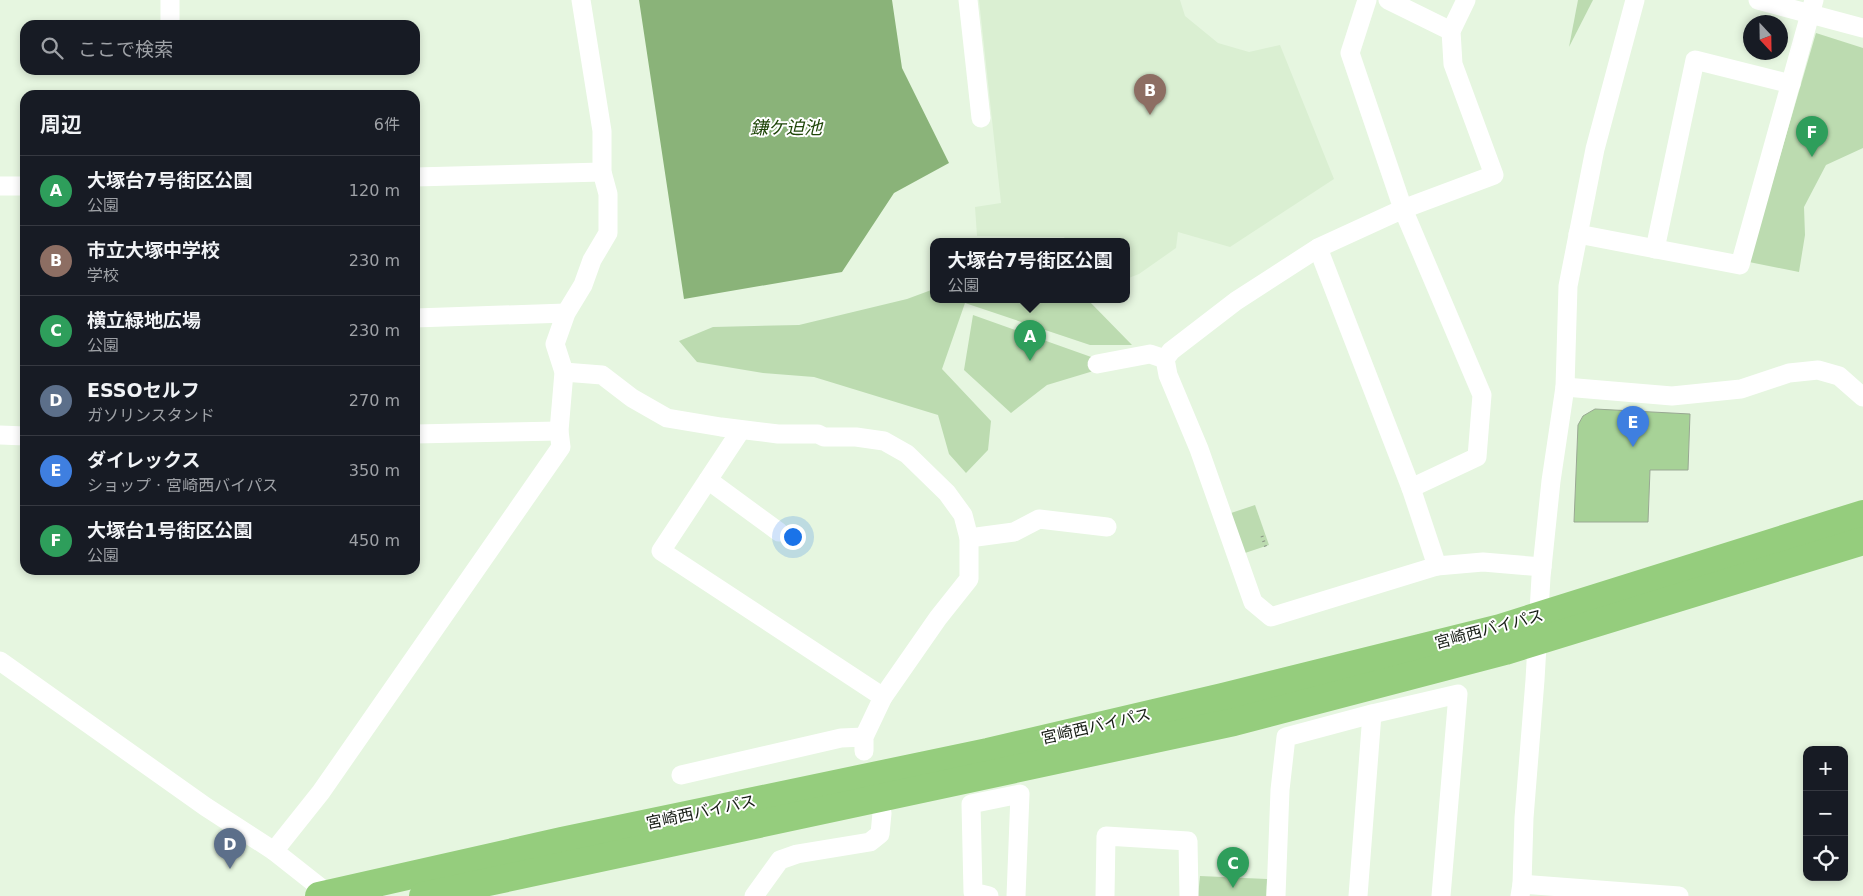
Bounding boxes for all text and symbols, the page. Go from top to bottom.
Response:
north arrow [1743,15,1788,60]
search box [20,20,420,75]
icon: search [38,34,66,62]
text: ここで検索 [78,38,173,60]
pin: B [1134,74,1166,115]
text: 周辺 [40,113,82,137]
text: 6件 [374,115,400,134]
pin: F [1796,116,1828,157]
water label: 鎌ケ迫池 [750,117,824,138]
text: 大塚台7号街区公園 [87,169,252,191]
text: A [50,181,62,200]
text: 120 m [349,181,400,200]
text: 公園 [87,196,119,215]
popup [930,238,1130,303]
text: 市立大塚中学校 [87,239,220,261]
text: 大塚台7号街区公園 [947,249,1113,271]
text: B [50,251,62,270]
text: 230 m [349,251,400,270]
text: 学校 [87,266,119,285]
text: 公園 [947,276,979,295]
text: 横立緑地広場 [87,309,201,331]
pin: A [1014,320,1046,361]
text: C [50,321,62,340]
text: 230 m [349,321,400,340]
text: 公園 [87,336,119,355]
text: ESSOセルフ [87,379,200,401]
text: D [49,391,63,410]
text: 270 m [349,391,400,410]
text: ガソリンスタンド [87,406,215,425]
pin: E [1617,406,1649,447]
text: ダイレックス [87,449,200,471]
text: E [51,461,61,480]
text: 350 m [349,461,400,480]
text: ショップ · 宮崎西バイパス [87,476,278,495]
text: 大塚台1号街区公園 [87,519,252,541]
your location [780,524,806,550]
text: F [51,531,61,550]
text: 450 m [349,531,400,550]
text: 公園 [87,546,119,565]
street label: 宮崎西バイパス [1433,605,1545,653]
street label: 宮崎西バイパス [1039,704,1153,748]
map controls [1803,746,1848,881]
button: + [1803,746,1848,791]
street label: 宮崎西バイパス [644,791,758,833]
button: − [1803,791,1848,836]
pin: D [214,828,246,869]
button: locate [1803,836,1848,881]
pin: C [1217,847,1249,888]

